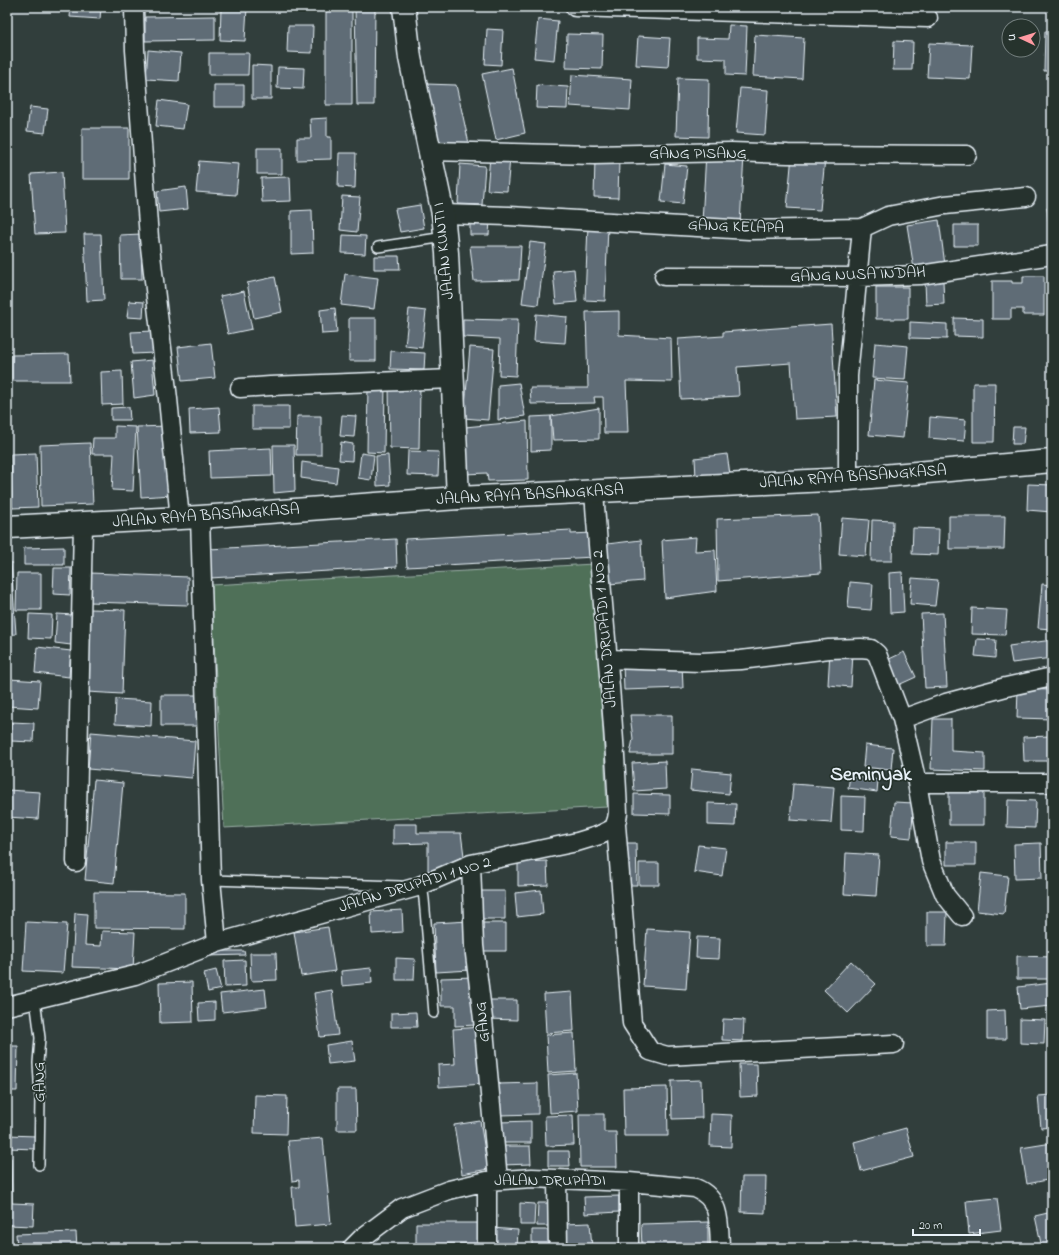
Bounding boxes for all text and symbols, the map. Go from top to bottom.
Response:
north arrow [1001,18,1041,58]
text: U [1004,33,1020,41]
street label: GANG PISANG [649,142,747,166]
street label: JALAN KUNTI I [427,201,461,301]
street label: GANG KELAPA [688,213,785,241]
street label: GANG NUSA INDAH [790,261,926,289]
street label: JALAN RAYA BASANGKASA [759,458,947,496]
street label: JALAN RAYA BASANGKASA [436,478,624,512]
street label: JALAN RAYA BASANGKASA [112,497,300,535]
street label: JALAN DRUPADI 1 NO 2 [586,549,624,709]
district label: Seminyak [830,761,913,791]
street label: JALAN DRUPADI 1 NO 2 [336,850,494,920]
street label: GANG [469,1000,497,1044]
street label: GANG [28,1061,52,1103]
street label: JALAN DRUPADI [494,1169,606,1193]
scale bar [913,1211,980,1237]
text: 20 m [919,1217,942,1235]

